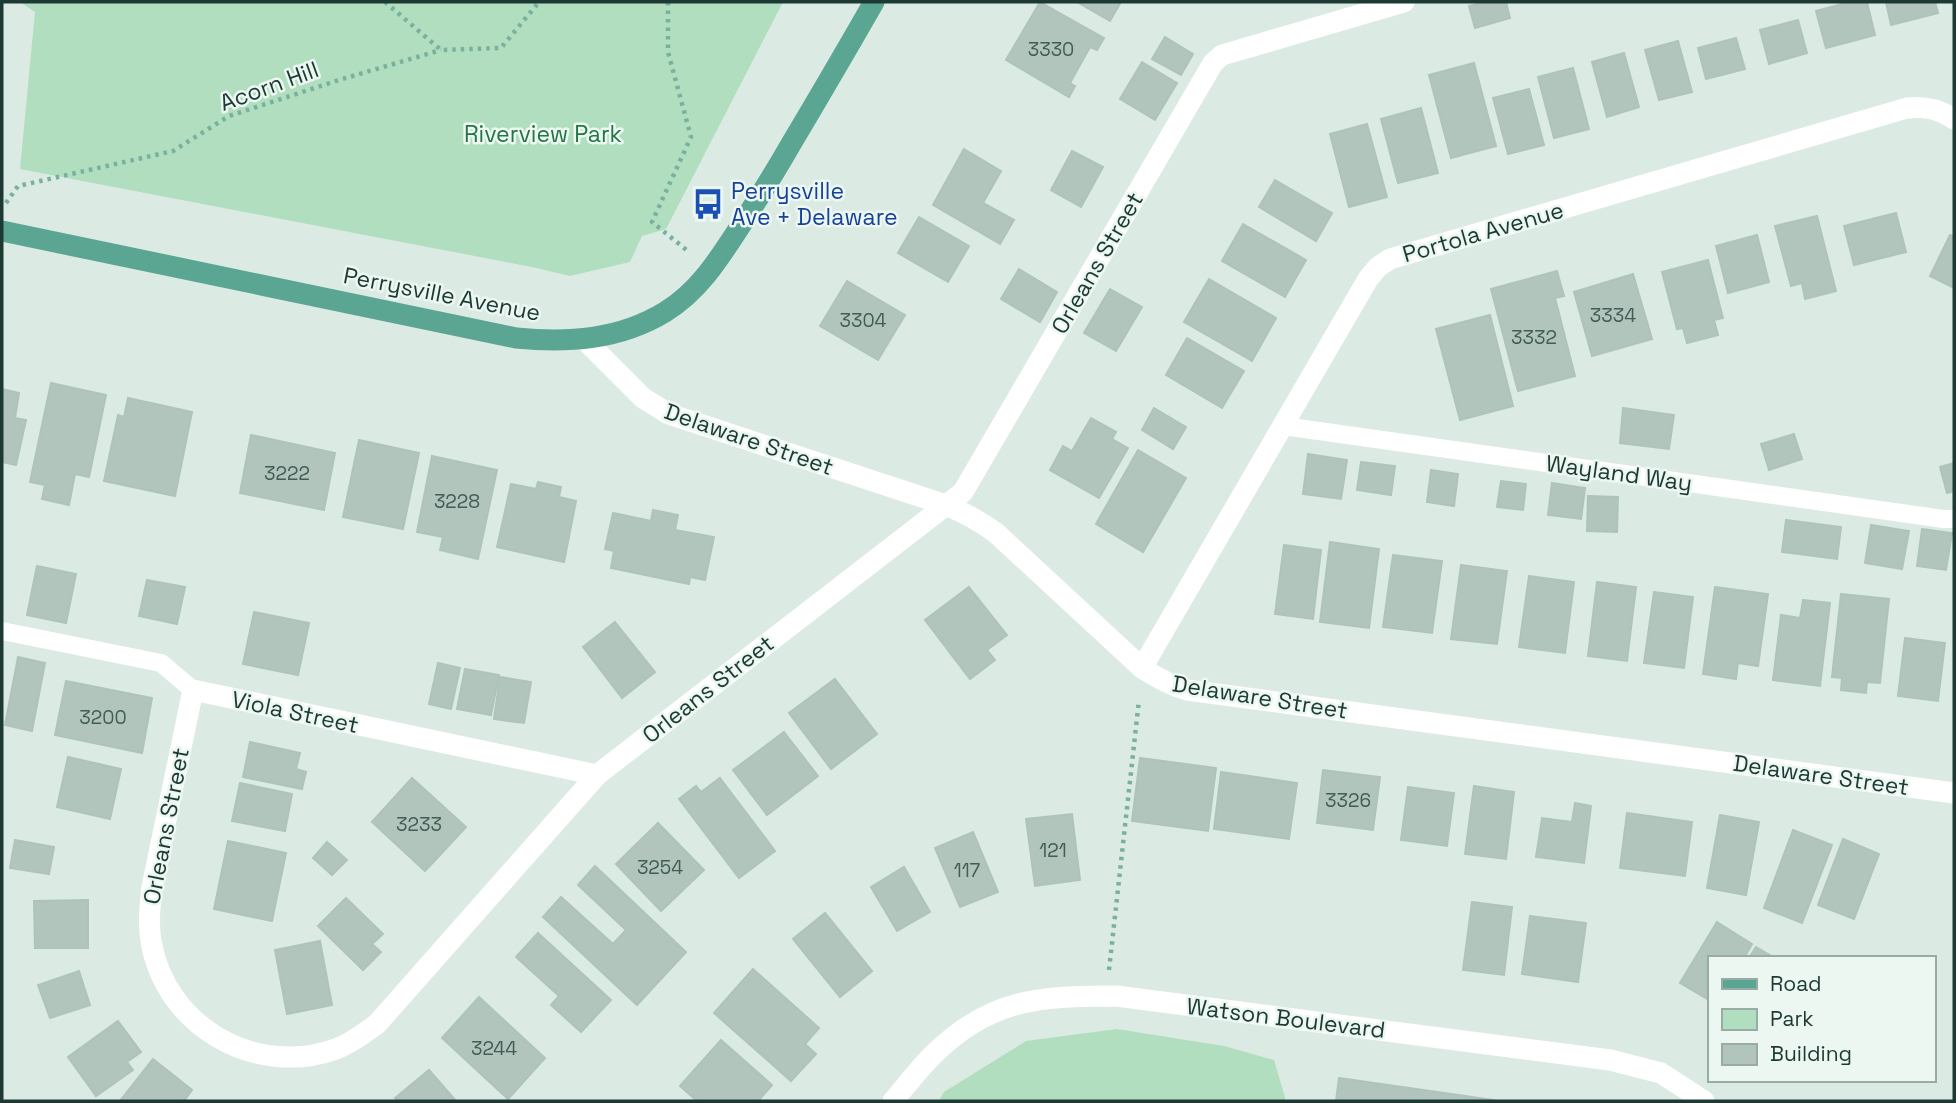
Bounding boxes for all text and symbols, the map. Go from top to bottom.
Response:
house number: 3330 [1028,37,1074,62]
street label: Acorn Hill [215,54,323,118]
park label: Riverview Park [464,119,622,149]
place label: Perrysville Ave + Delaware [731,176,898,232]
bus stop icon: Perrysville Ave + Delaware [691,187,725,221]
street label: Orleans Street [1044,187,1150,339]
street label: Portola Avenue [1399,195,1567,269]
street label: Perrysville Avenue [341,260,543,328]
house number: 3334 [1590,303,1636,328]
house number: 3304 [839,308,887,333]
house number: 3332 [1511,325,1557,350]
street label: Delaware Street [660,396,838,482]
street label: Wayland Way [1544,448,1694,498]
house number: 3222 [264,461,310,486]
house number: 3228 [434,489,480,514]
street label: Orleans Street [636,628,780,750]
street label: Delaware Street [1170,668,1350,726]
street label: Viola Street [229,684,361,740]
house number: 3200 [79,705,127,730]
street label: Orleans Street [136,745,196,907]
street label: Delaware Street [1731,748,1911,802]
house number: 3326 [1325,788,1371,813]
house number: 3233 [396,812,442,837]
house number: 121 [1039,838,1067,863]
house number: 3254 [637,855,683,880]
house number: 117 [954,858,981,883]
legend [1708,956,1935,1082]
text: Road [1770,970,1822,997]
street label: Watson Boulevard [1185,991,1387,1045]
text: Park [1770,1005,1814,1032]
house number: 3244 [471,1036,517,1061]
text: Building [1770,1040,1852,1067]

